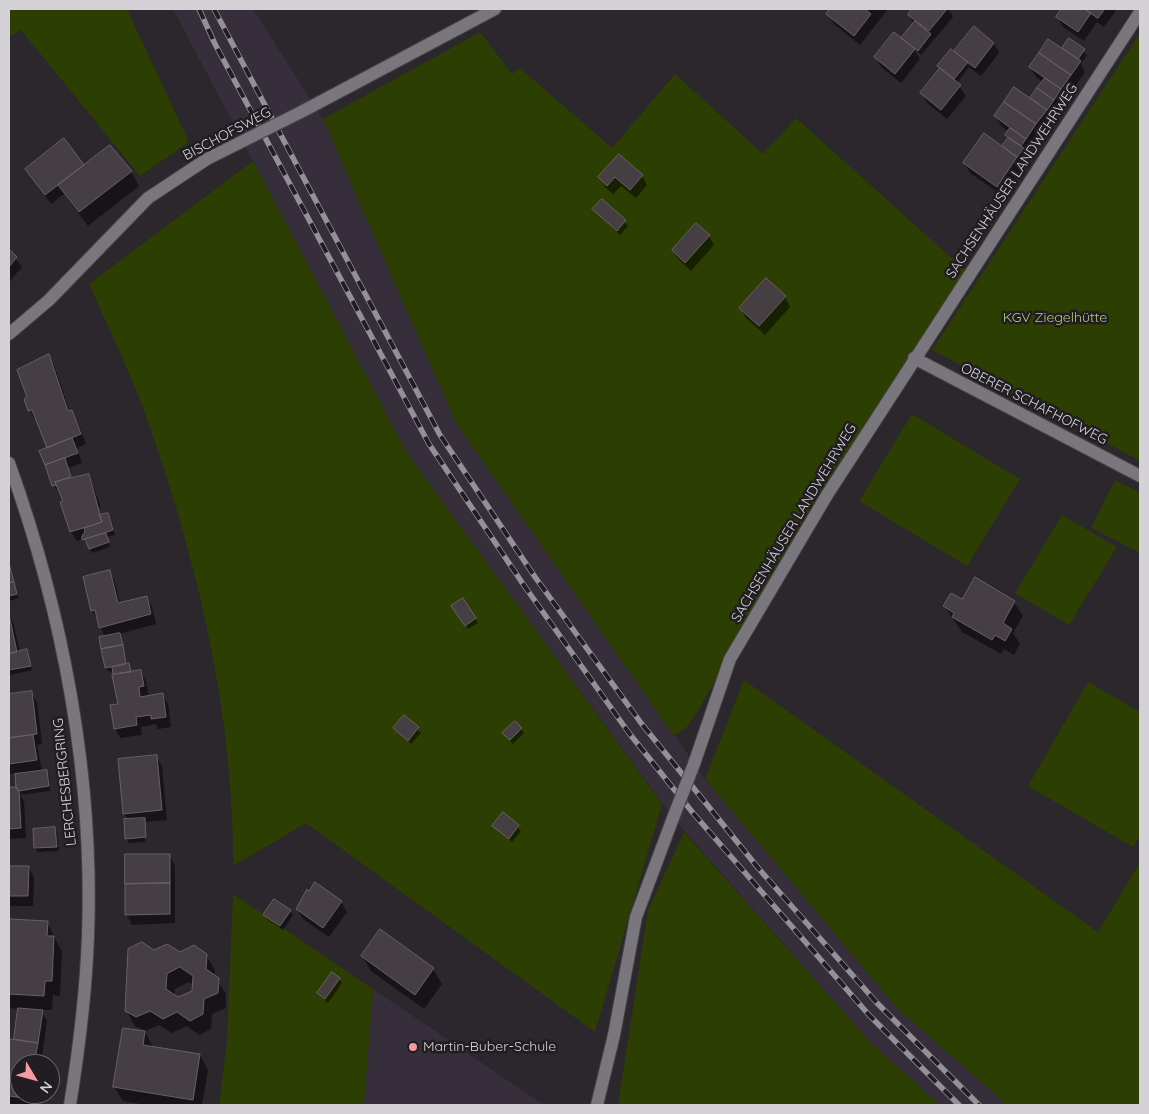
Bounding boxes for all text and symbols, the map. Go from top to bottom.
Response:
street label: SACHSENHÄUSER LANDWEHRWEG [943,80,1081,282]
street label: BISCHOFSWEG [180,104,274,164]
park label: KGV Ziegelhütte [1003,310,1107,326]
street label: OBERER SCHAFHOFWEG [958,360,1110,448]
street label: SACHSENHÄUSER LANDWEHRWEG [728,421,860,625]
street label: LERCHESBERGRING [50,717,80,847]
place label: Martin-Buber-Schule [423,1039,556,1055]
marker: Martin-Buber-Schule [407,1041,419,1053]
north arrow [10,1054,60,1104]
text: N [36,1078,56,1097]

